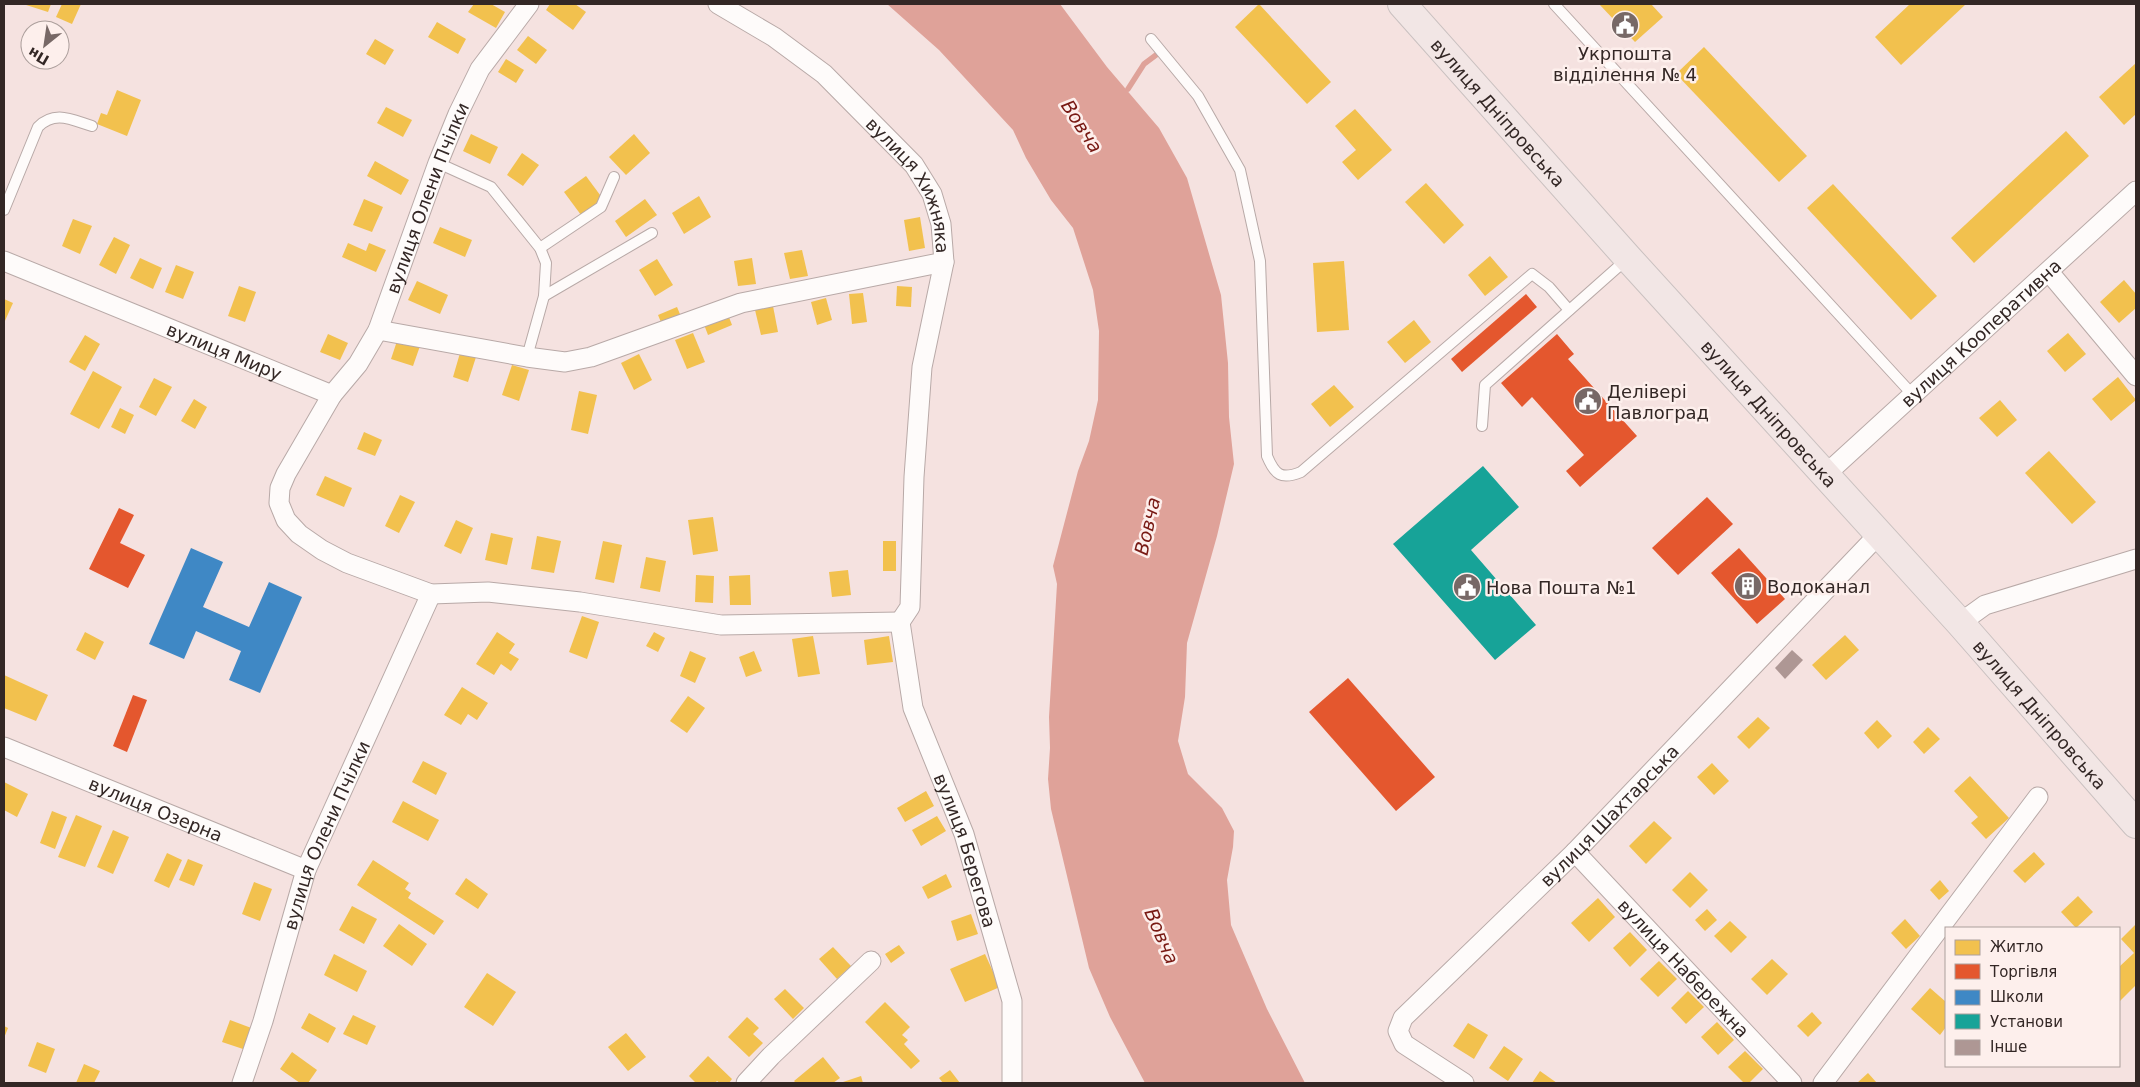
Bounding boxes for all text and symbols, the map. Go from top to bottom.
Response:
public building icon: Укрпошта відділення № 4 [1610,10,1640,40]
north arrow [20,20,70,70]
street label: вулиця Дніпровська [1427,34,1570,191]
place label: Укрпошта відділення № 4 [1553,43,1697,85]
text: Пн [25,44,52,69]
water label: Вовча [1057,95,1107,157]
street label: вулиця Олени Пчілки [382,99,473,296]
street label: вулиця Хижняка [862,113,954,254]
street label: вулиця Кооперативна [1897,254,2065,411]
street label: вулиця Миру [164,318,285,384]
street label: вулиця Дніпровська [1697,335,1841,491]
place label: Делівері Павлоград [1607,381,1709,423]
public building icon: Делівері Павлоград [1573,386,1603,416]
water label: Вовча [1130,495,1164,557]
building icon: Водоканал [1733,571,1763,601]
public building icon: Нова Пошта №1 [1452,572,1482,602]
place label: Водоканал [1767,576,1870,597]
place label: Нова Пошта №1 [1486,577,1636,598]
street label: вулиця Дніпровська [1969,636,2111,793]
street label: вулиця Олени Пчілки [279,737,374,932]
street label: вулиця Шахтарська [1536,740,1683,891]
street label: вулиця Берегова [930,770,1001,930]
street label: вулиця Озерна [86,772,226,845]
street label: вулиця Набережна [1614,895,1754,1041]
water label: Вовча [1140,905,1184,967]
legend [1945,927,2120,1067]
text: Житло [1990,938,2043,956]
text: Торгівля [1989,963,2057,981]
text: Школи [1990,988,2044,1006]
text: Установи [1990,1013,2063,1031]
text: Інше [1990,1038,2027,1056]

